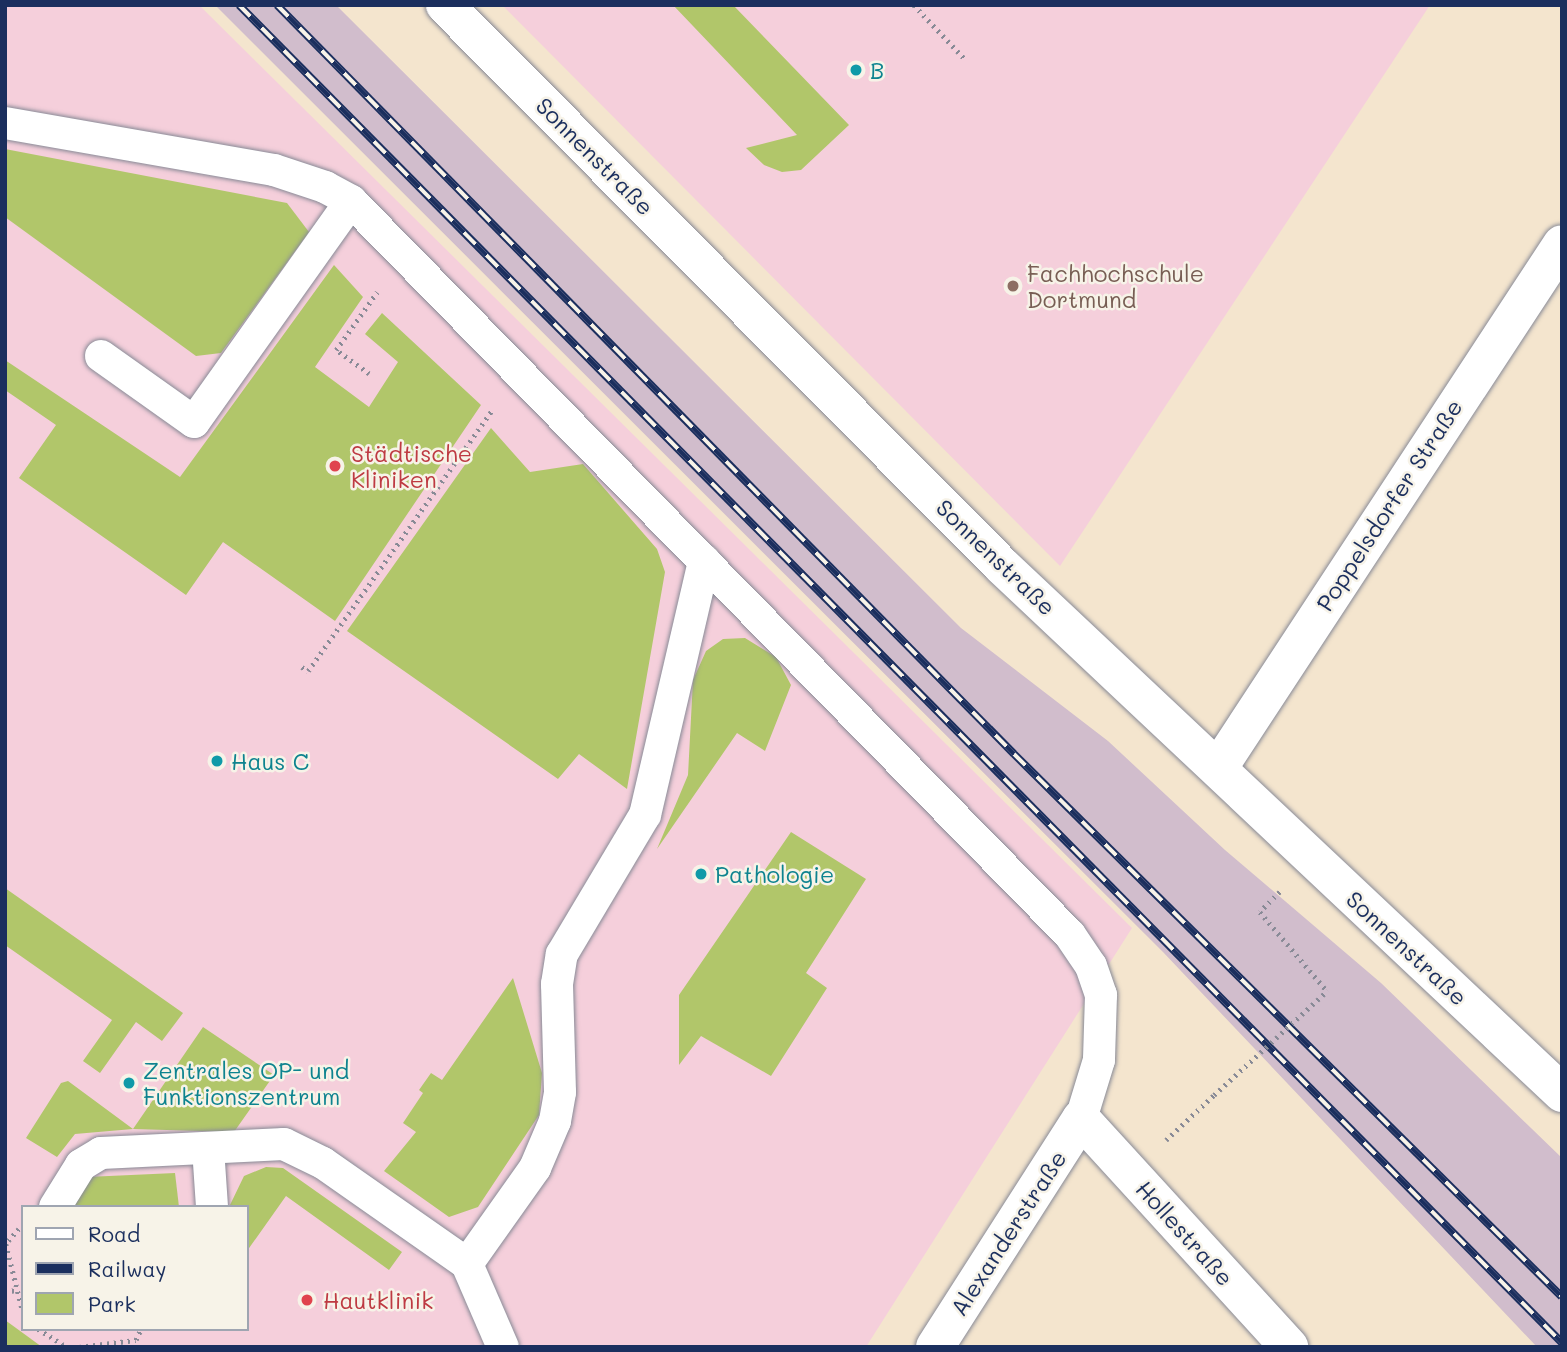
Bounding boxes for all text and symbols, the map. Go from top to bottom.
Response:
place label: B [870,56,884,84]
marker: B [848,62,864,78]
street label: Sonnenstraße [530,91,660,221]
place label: Fachhochschule Dortmund [1027,259,1204,313]
marker: Fachhochschule Dortmund [1005,278,1021,294]
street label: Poppelsdorfer Straße [1310,394,1468,616]
place label: Städtische Kliniken [351,439,472,493]
marker: Städtische Kliniken [325,456,345,476]
street label: Sonnenstraße [931,493,1061,621]
place label: Haus C [231,747,309,775]
marker: Haus C [209,753,225,769]
place label: Pathologie [715,860,834,888]
marker: Pathologie [693,866,709,882]
street label: Sonnenstraße [1341,885,1473,1011]
place label: Zentrales OP- und Funktionszentrum [143,1056,349,1110]
marker: Zentrales OP- und Funktionszentrum [121,1075,137,1091]
street label: Alexanderstraße [944,1145,1072,1321]
street label: Hollestraße [1131,1175,1239,1291]
legend [21,1205,248,1331]
text: Road [88,1220,140,1247]
text: Railway [88,1255,167,1282]
place label: Hautklinik [323,1286,433,1314]
text: Park [88,1290,136,1317]
marker: Hautklinik [297,1290,317,1310]

